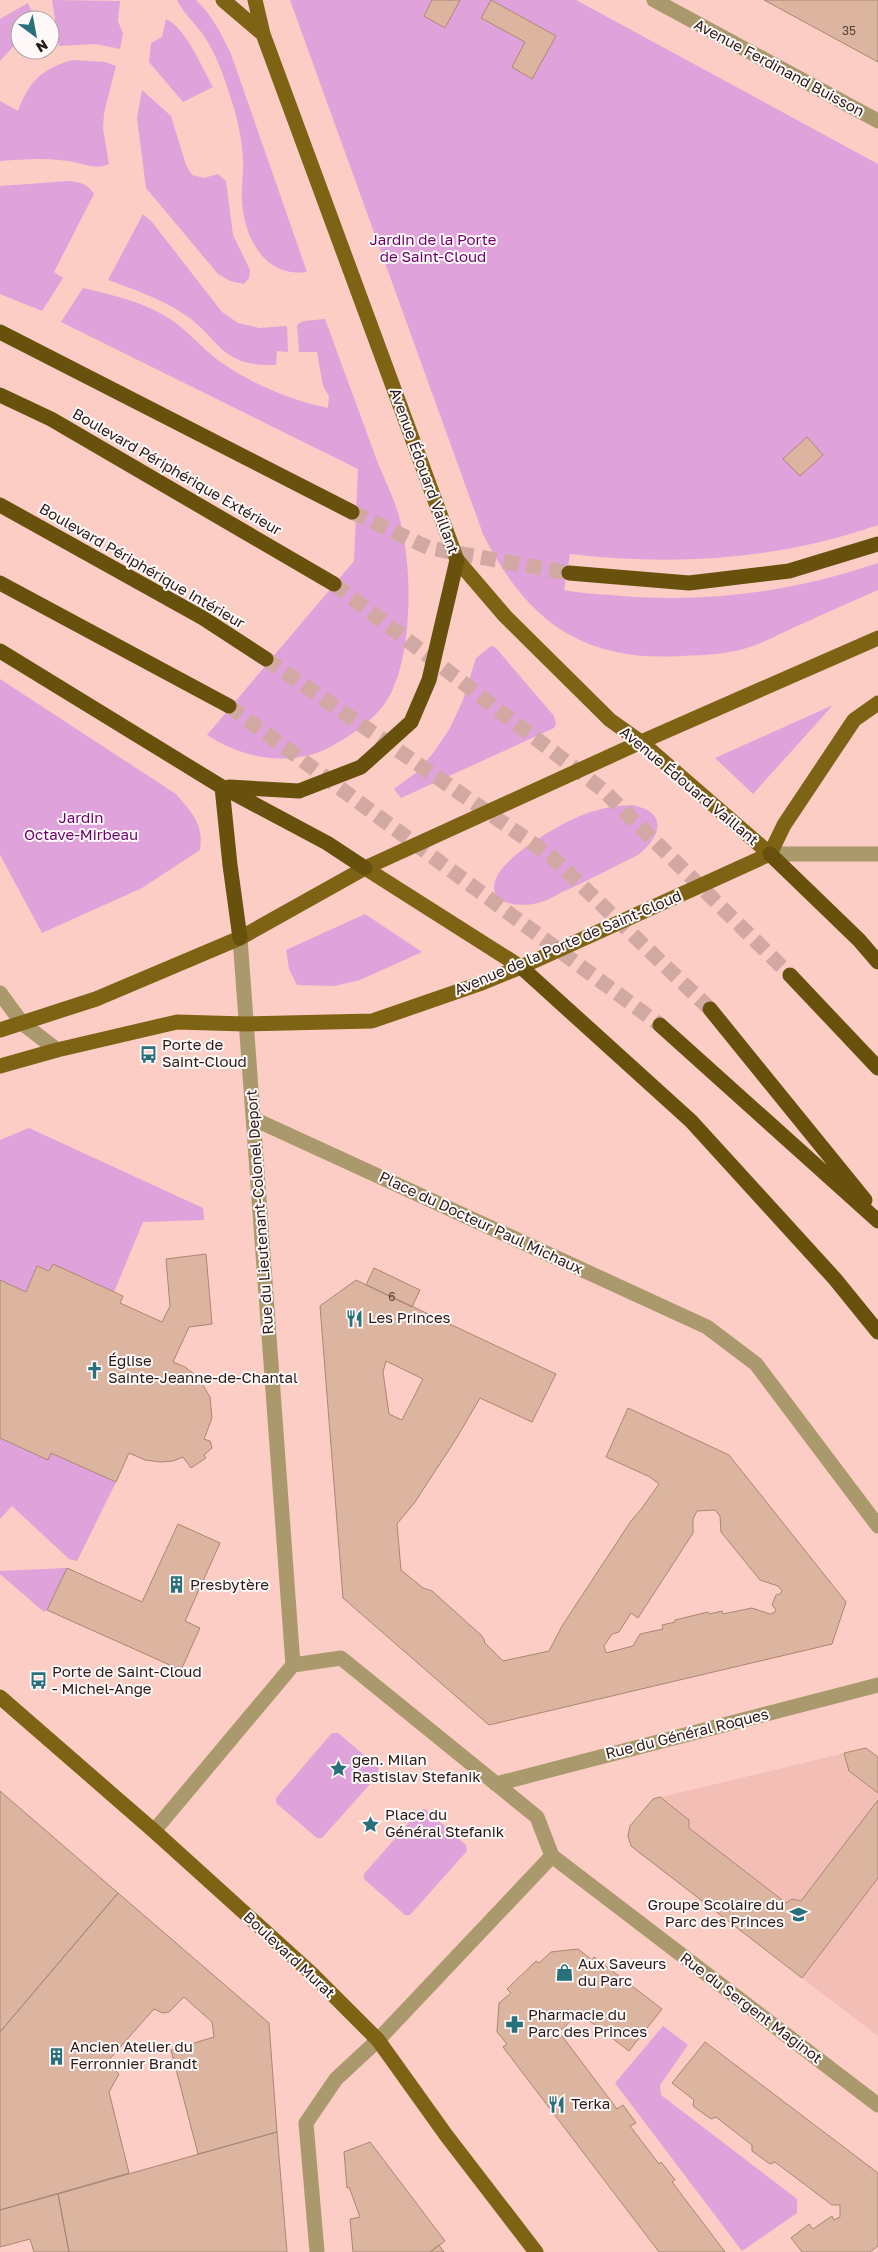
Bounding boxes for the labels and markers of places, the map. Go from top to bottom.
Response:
place label: Porte de Saint-Cloud [162,1035,247,1070]
bus stop icon: Porte de Saint-Cloud [138,1044,158,1064]
restaurant icon: Les Princes [344,1308,364,1328]
place label: Les Princes [368,1308,451,1326]
place label: Église Sainte-Jeanne-de-Chantal [108,1351,298,1386]
church icon: Église Sainte-Jeanne-de-Chantal [84,1360,104,1380]
building icon: Presbytère [166,1575,186,1595]
place label: Presbytère [190,1575,269,1593]
place label: Porte de Saint-Cloud - Michel-Ange [52,1662,202,1697]
bus stop icon: Porte de Saint-Cloud - Michel-Ange [28,1671,48,1691]
place label: gen. Milan Rastislav Stefanik [352,1750,481,1785]
place icon: gen. Milan Rastislav Stefanik [328,1759,348,1779]
place label: Place du Général Stefanik [385,1805,505,1840]
place icon: Place du Général Stefanik [361,1814,381,1834]
place label: Groupe Scolaire du Parc des Princes [647,1895,784,1930]
school or university icon: Groupe Scolaire du Parc des Princes [788,1904,808,1924]
place label: Aux Saveurs du Parc [578,1954,666,1989]
shop icon: Aux Saveurs du Parc [554,1963,574,1983]
place label: Pharmacie du Parc des Princes [528,2005,647,2040]
pharmacy icon: Pharmacie du Parc des Princes [504,2014,524,2034]
place label: Ancien Atelier du Ferronnier Brandt [70,2037,197,2072]
building icon: Ancien Atelier du Ferronnier Brandt [46,2046,66,2066]
restaurant icon: Terka [547,2094,567,2114]
place label: Terka [571,2094,610,2112]

